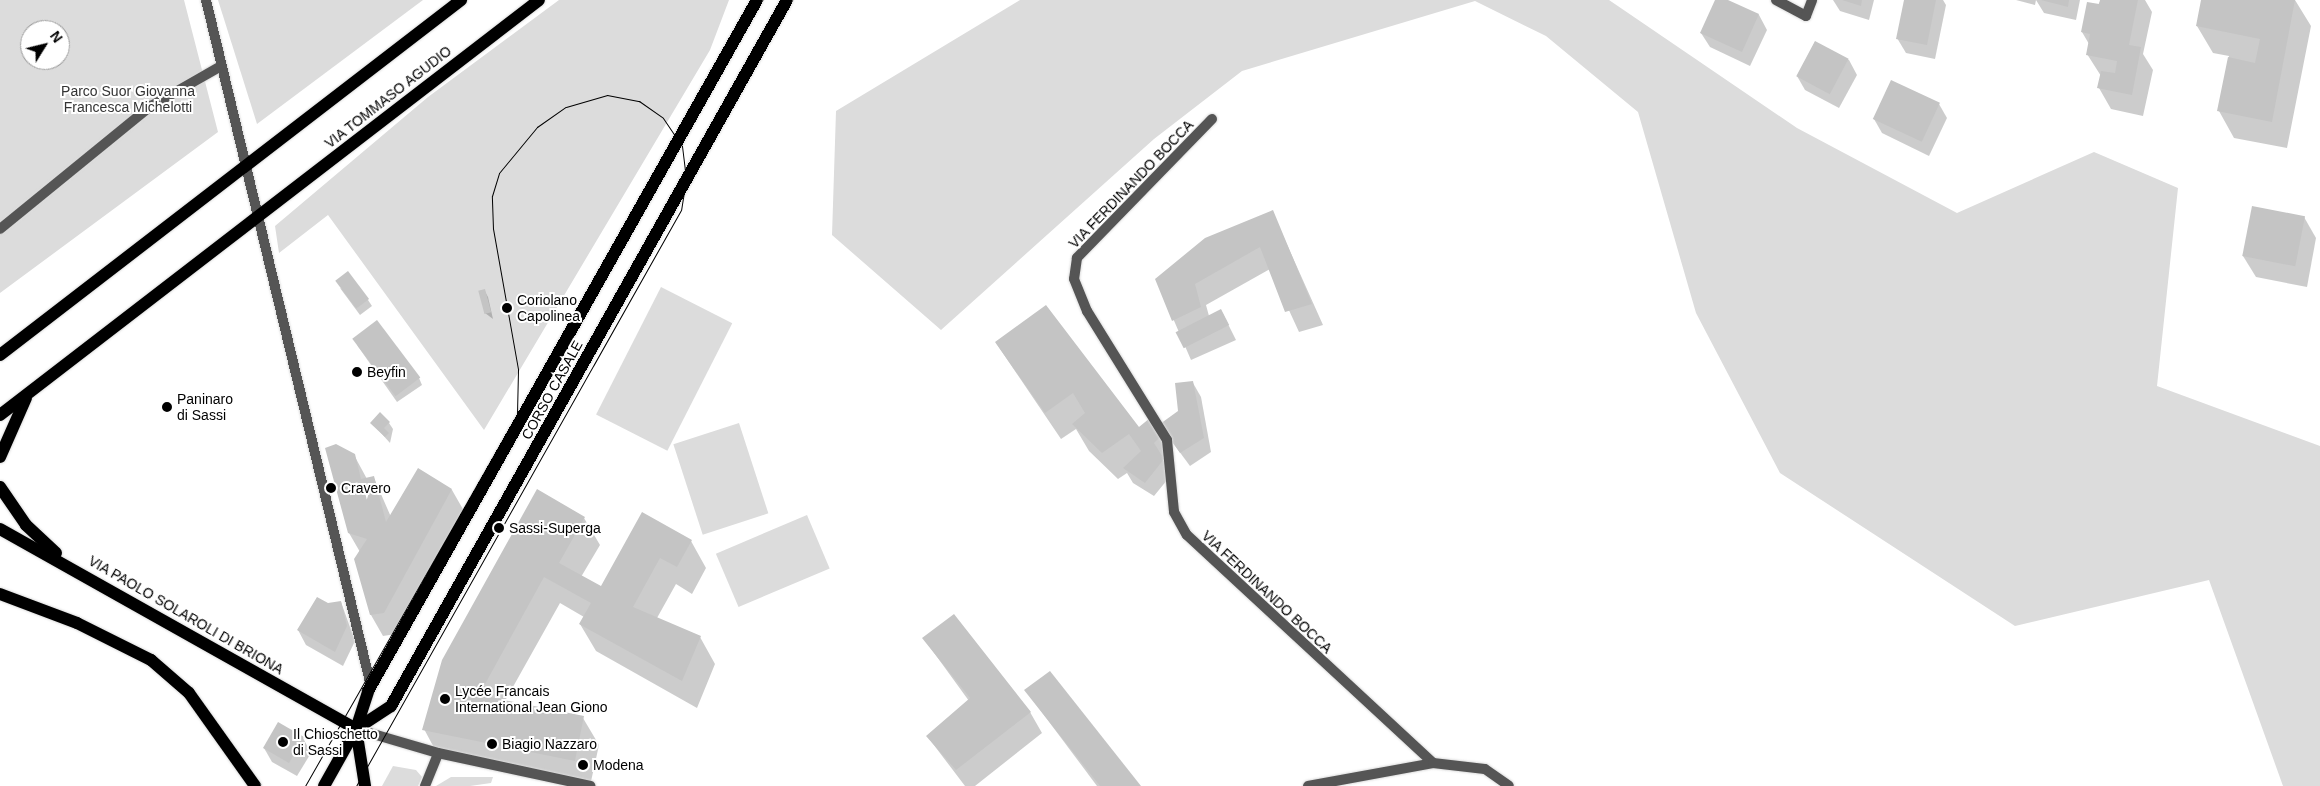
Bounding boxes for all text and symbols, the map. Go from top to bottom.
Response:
north arrow [20,20,70,70]
text: N [47,28,66,46]
street label: VIA TOMMASO AGUDIO [321,42,455,152]
park label: Parco Suor Giovanna Francesca Michelotti [61,83,195,115]
street label: VIA FERDINANDO BOCCA [1065,116,1197,252]
place label: Coriolano Capolinea [517,292,580,324]
marker: Coriolano Capolinea [501,302,513,314]
street label: CORSO CASALE [518,338,586,442]
place label: Beyfin [367,364,406,380]
marker: Beyfin [351,366,363,378]
place label: Paninaro di Sassi [177,391,233,424]
marker: Paninaro di Sassi [161,401,173,413]
place label: Cravero [341,480,391,496]
marker: Cravero [325,482,337,494]
place label: Sassi-Superga [509,520,601,536]
marker: Sassi-Superga [493,522,505,534]
street label: VIA FERDINANDO BOCCA [1198,527,1336,657]
street label: VIA PAOLO SOLAROLI DI BRIONA [85,552,287,678]
place label: Lycée Francais International Jean Giono [455,683,608,716]
marker: Lycée Francais International Jean Giono [439,693,451,705]
place label: Il Chioschetto di Sassi [293,726,378,759]
marker: Il Chioschetto di Sassi [277,736,289,748]
place label: Biagio Nazzaro [502,736,597,752]
marker: Biagio Nazzaro [486,738,498,750]
place label: Modena [593,757,644,773]
marker: Modena [577,759,589,771]

